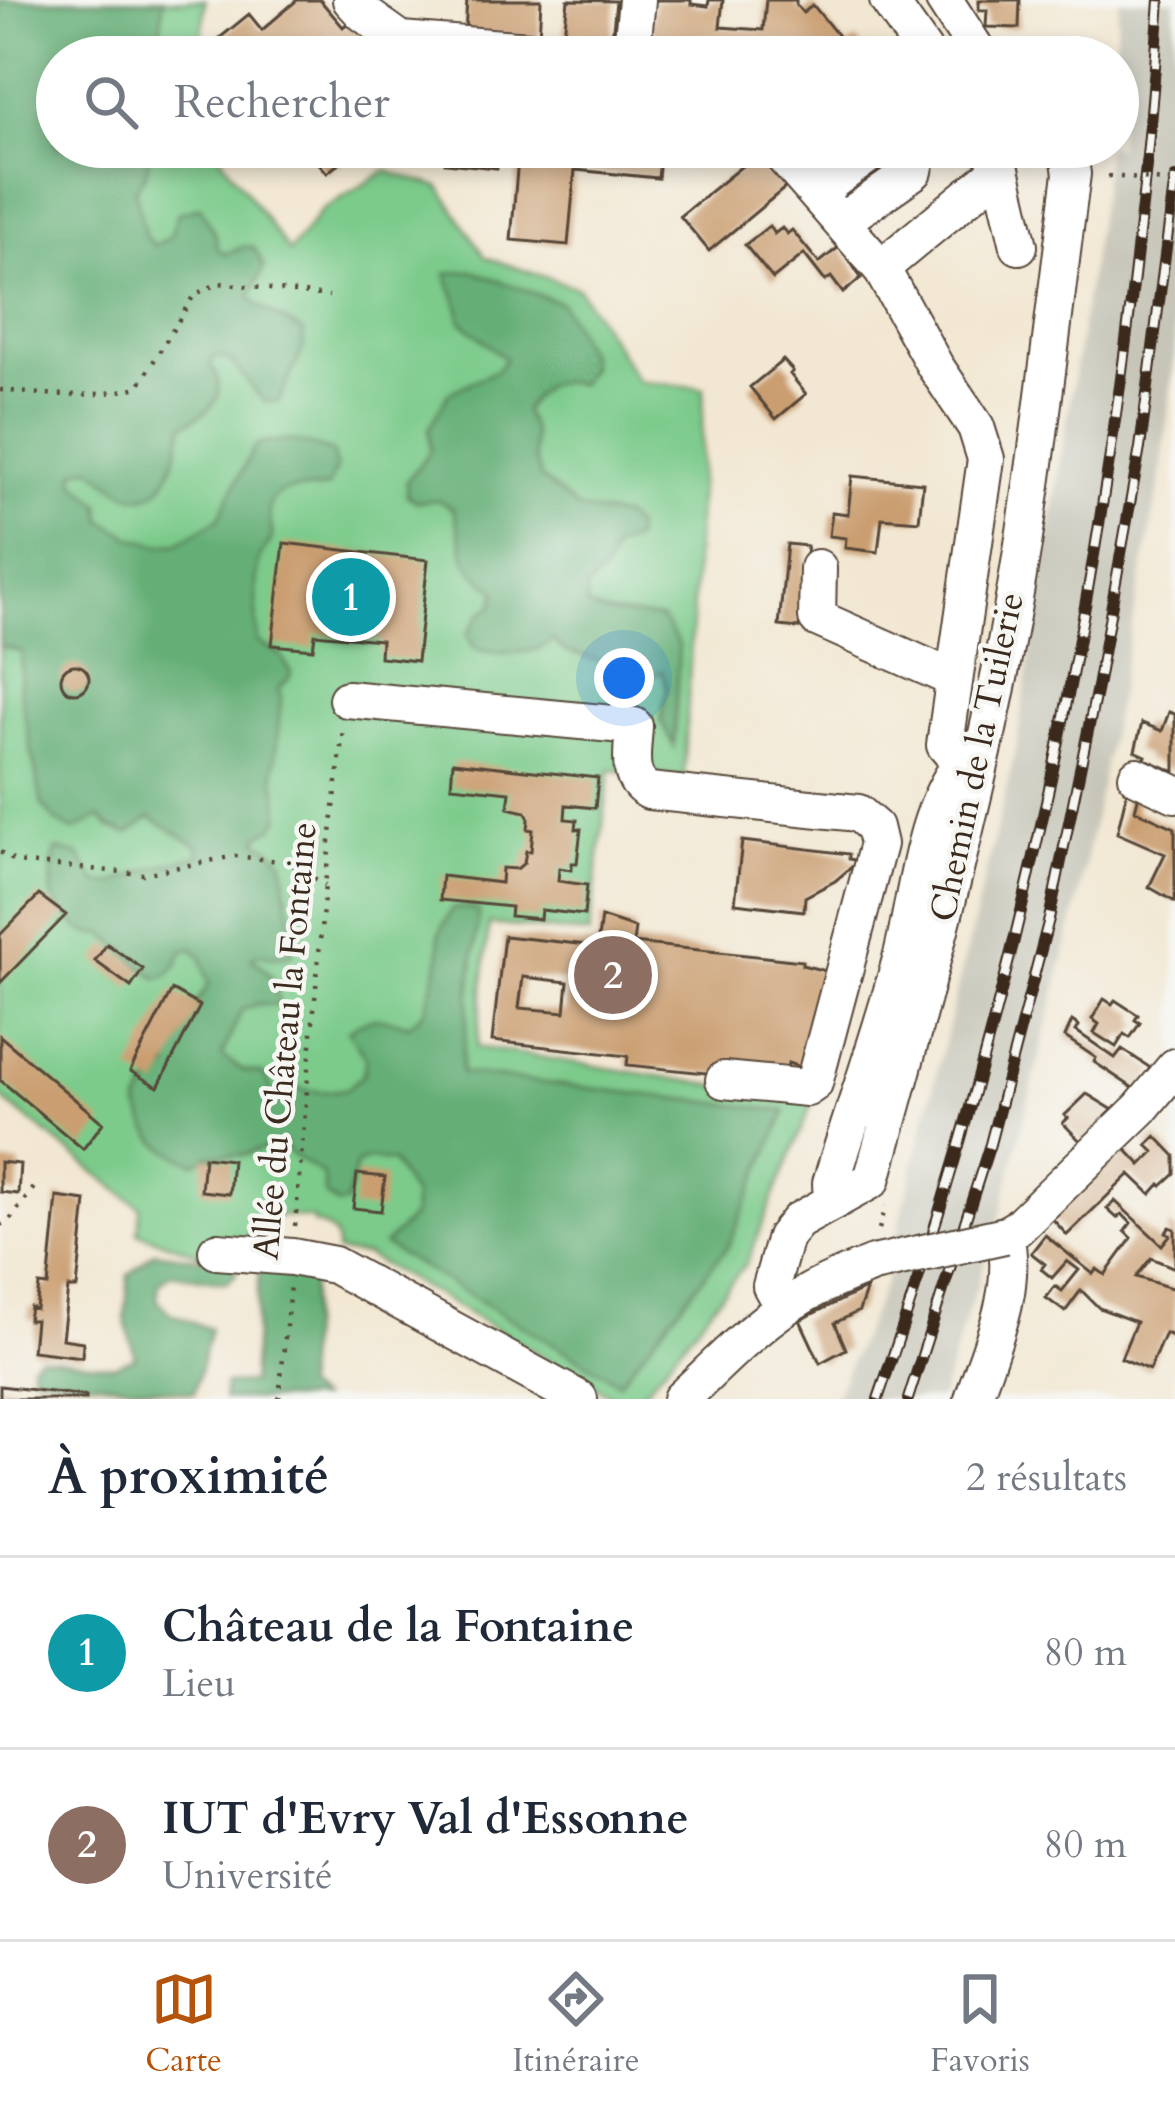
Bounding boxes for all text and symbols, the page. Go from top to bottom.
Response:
search box [36,36,1139,168]
icon: search [78,69,144,135]
text: Rechercher [174,72,390,133]
pin: 1 [312,552,390,642]
street label: Chemin de la Tuilerie [918,588,1036,926]
your location [594,648,654,708]
street label: Allée du Château la Fontaine [241,820,329,1262]
pin: 2 [574,930,652,1020]
text: À proximité [48,1442,329,1512]
text: 2 résultats [966,1451,1127,1504]
text: Château de la Fontaine [162,1596,634,1657]
text: 1 [77,1626,97,1679]
text: 80 m [1044,1626,1127,1679]
text: Lieu [162,1657,236,1710]
text: IUT d'Evry Val d'Essonne [162,1788,689,1849]
text: 2 [77,1818,97,1871]
text: 80 m [1044,1818,1127,1871]
text: Université [162,1849,333,1902]
tab: Carte [145,1966,222,2083]
tab: Itinéraire [512,1966,640,2083]
tab: Favoris [930,1966,1030,2083]

